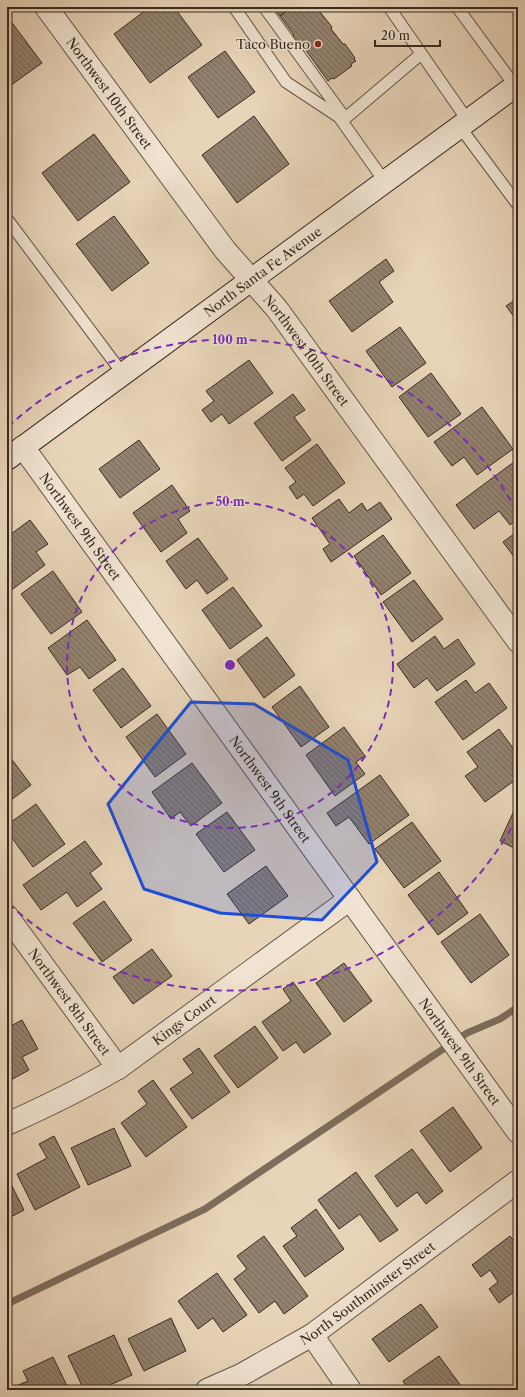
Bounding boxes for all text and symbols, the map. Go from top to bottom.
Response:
scale bar [375,22,440,48]
text: 20 m [381,28,410,43]
street label: Northwest 10th Street [63,34,156,152]
place label: Taco Bueno [236,36,310,52]
marker: Taco Bueno [313,39,323,49]
street label: North Santa Fe Avenue [201,223,325,320]
street label: Northwest 10th Street [260,291,353,409]
text: 100 m [212,332,248,347]
street label: Northwest 9th Street [36,470,125,583]
text: 50 m [215,494,245,509]
centre of rings [223,658,237,672]
street label: Northwest 9th Street [226,732,314,846]
street label: Northwest 8th Street [25,945,114,1059]
street label: Kings Court [149,991,219,1048]
street label: Northwest 9th Street [416,995,504,1109]
street label: North Southminster Street [297,1238,438,1348]

